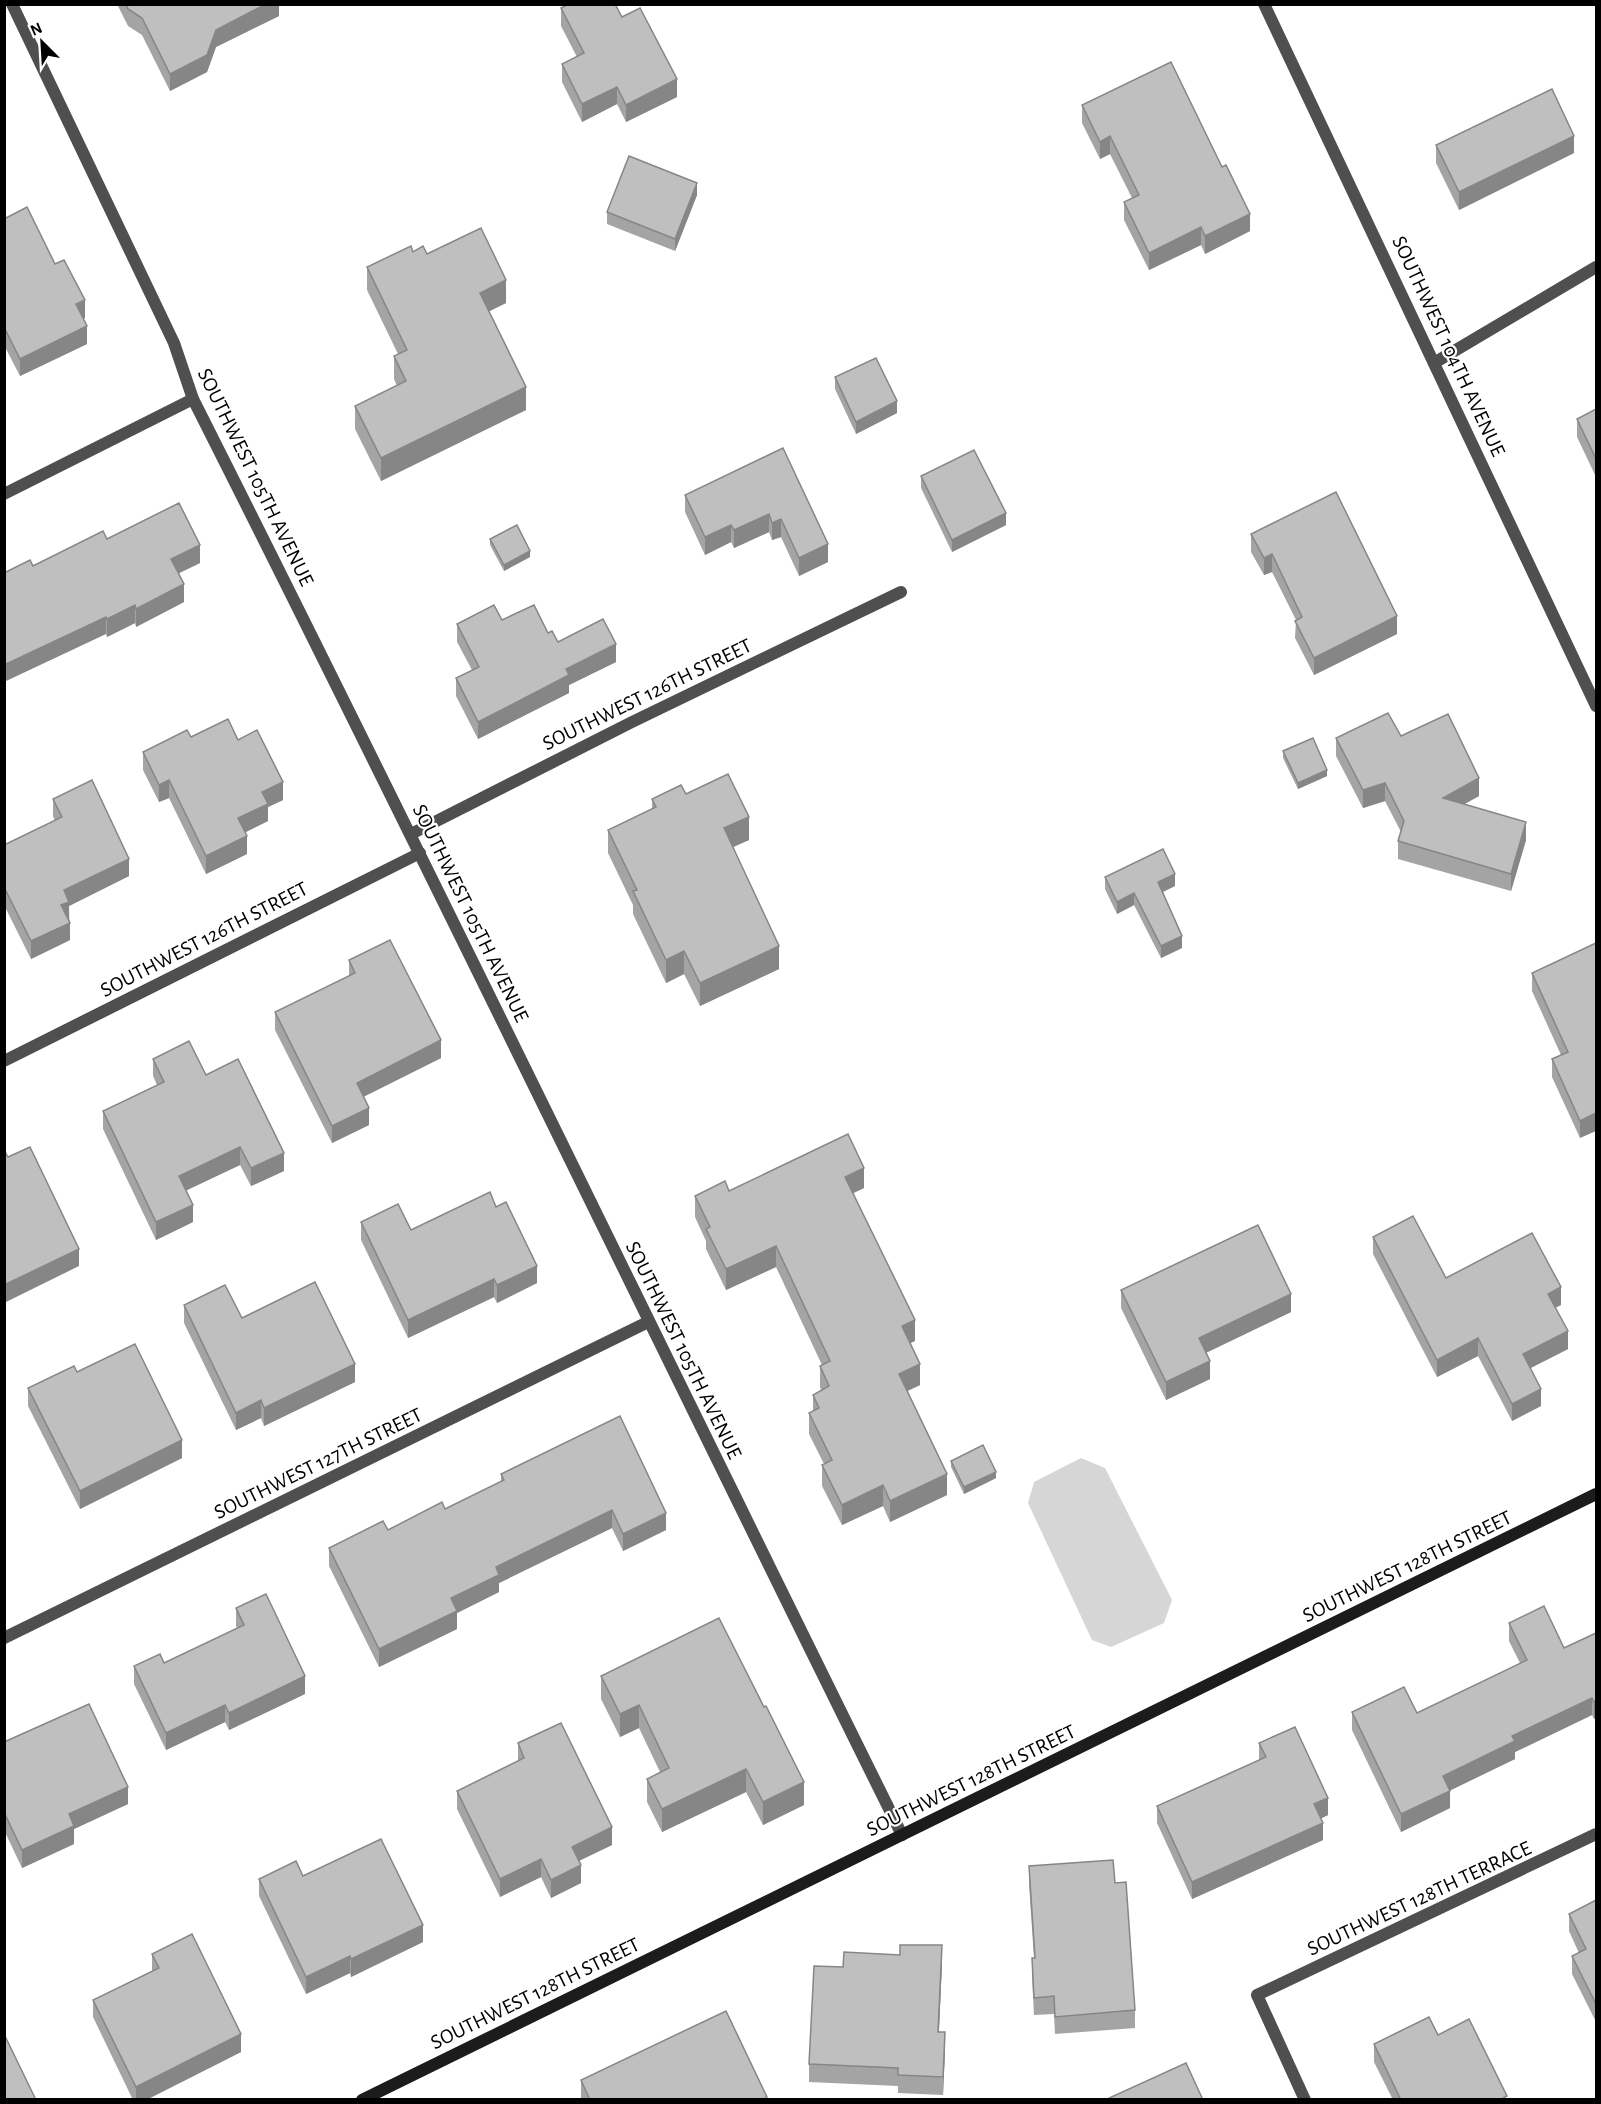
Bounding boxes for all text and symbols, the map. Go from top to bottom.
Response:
north arrow [12,12,72,72]
text: N [28,20,45,39]
street label: SOUTHWEST 104TH AVENUE [1388,233,1509,460]
street label: SOUTHWEST 105TH AVENUE [194,365,317,589]
street label: SOUTHWEST 126TH STREET [539,635,755,754]
street label: SOUTHWEST 105TH AVENUE [409,801,532,1025]
street label: SOUTHWEST 126TH STREET [97,878,311,1001]
street label: SOUTHWEST 105TH AVENUE [622,1238,745,1462]
street label: SOUTHWEST 127TH STREET [211,1404,426,1523]
street label: SOUTHWEST 128TH STREET [1299,1507,1515,1626]
street label: SOUTHWEST 128TH STREET [863,1721,1079,1840]
street label: SOUTHWEST 128TH TERRACE [1304,1837,1534,1960]
street label: SOUTHWEST 128TH STREET [427,1934,643,2053]

